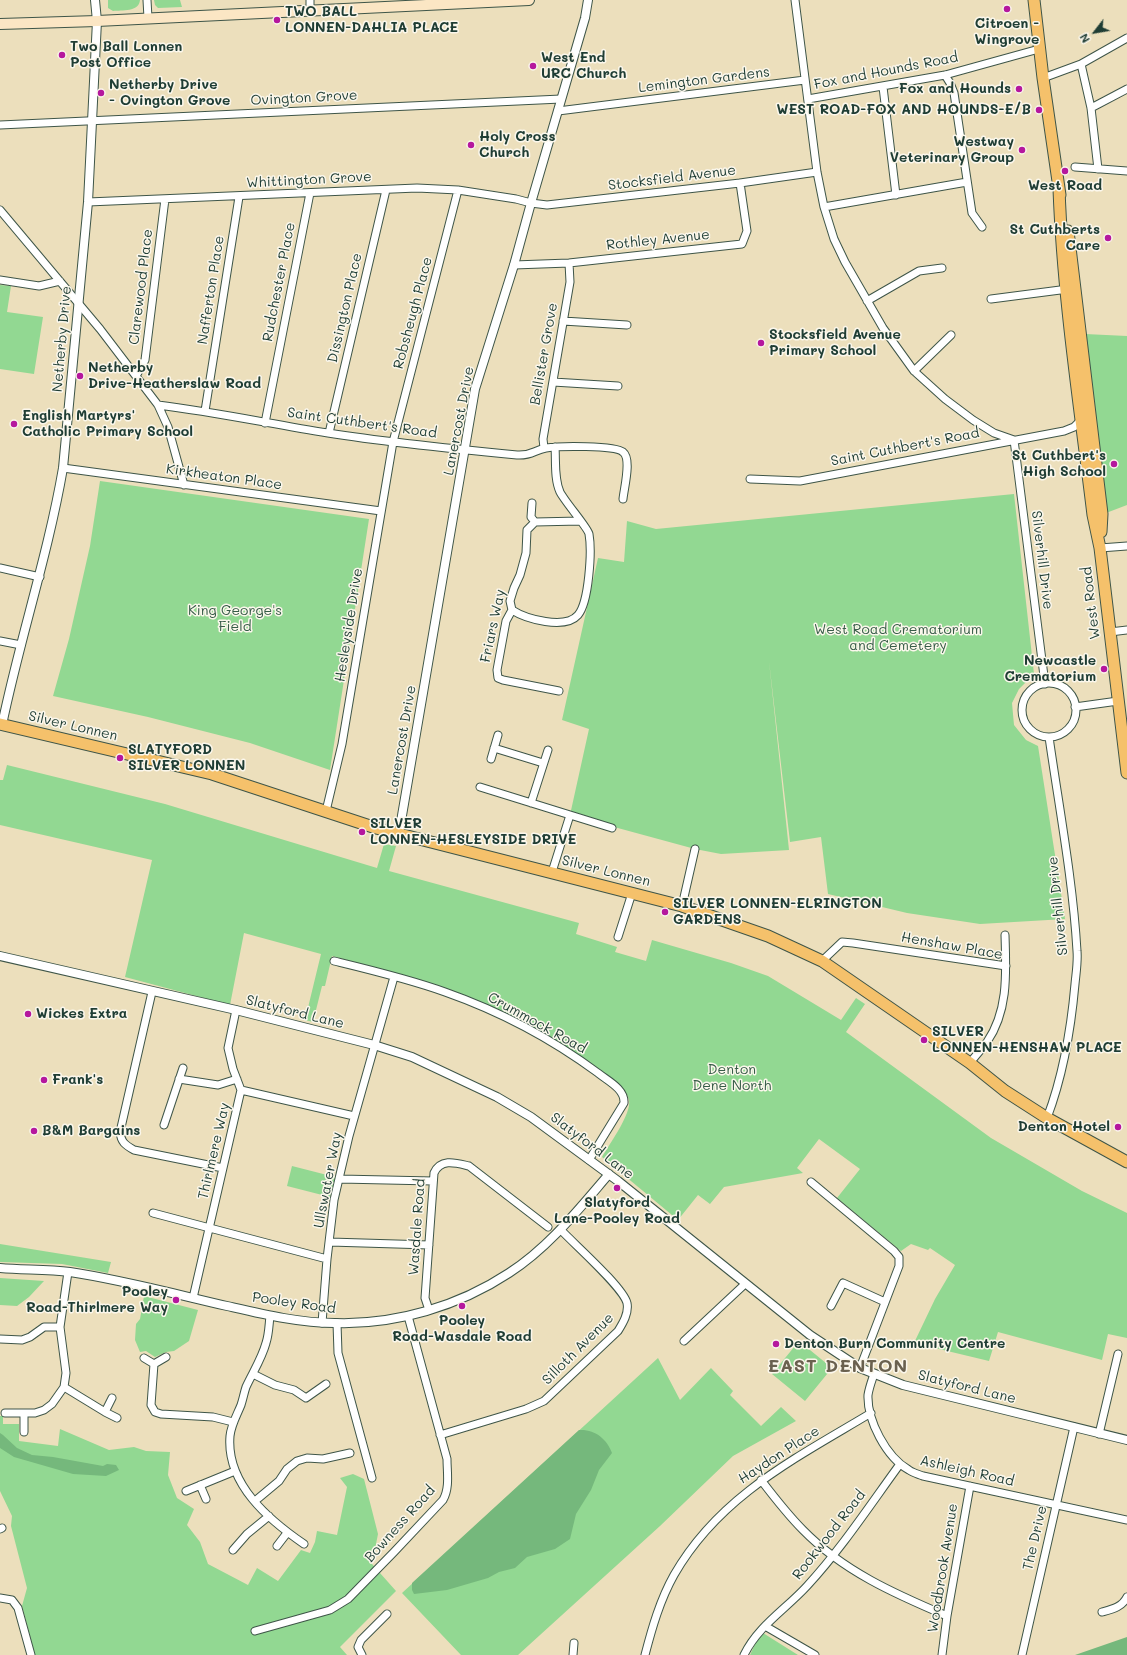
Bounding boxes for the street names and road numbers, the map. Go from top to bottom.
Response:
street label: Fox and Hounds Road [813,49,959,93]
street label: Lemington Gardens [637,64,771,96]
street label: Ovington Grove [250,87,358,109]
street label: Stocksfield Avenue [607,162,737,194]
street label: Whittington Grove [246,168,372,192]
street label: Rudchester Place [259,221,299,343]
street label: Rothley Avenue [606,226,710,254]
street label: Clarewood Place [126,228,156,346]
street label: Nafferton Place [194,234,228,346]
street label: Dissington Place [324,252,366,364]
street label: Robsheugh Place [390,255,436,371]
street label: Netherby Drive [49,285,75,393]
street label: Bellister Grove [527,302,561,406]
street label: Lanercost Drive [440,365,478,477]
street label: Saint Cuthbert's Road [286,404,438,442]
street label: Saint Cuthbert's Road [829,424,981,470]
street label: Kirkheaton Place [165,461,283,493]
street label: Silverhill Drive [1028,510,1056,610]
street label: West Road [1078,566,1104,640]
street label: Hesleyside Drive [332,567,366,683]
street label: Friars Way [477,588,509,664]
street label: Lanercost Drive [384,684,420,796]
street label: Silver Lonnen [27,708,119,744]
street label: Silver Lonnen [560,852,652,890]
street label: Silverhill Drive [1044,856,1072,956]
street label: Henshaw Place [900,929,1004,963]
street label: Crummock Road [485,989,589,1057]
street label: Slatyford Lane [244,992,346,1032]
street label: Thirlmere Way [195,1101,233,1201]
street label: Slatyford Lane [547,1109,637,1183]
street label: Ullswater Way [310,1131,346,1229]
street label: Wasdale Road [405,1178,429,1276]
street label: Pooley Road [251,1289,337,1317]
street label: Silloth Avenue [539,1310,617,1388]
street label: Slatyford Lane [916,1367,1018,1407]
street label: Haydon Place [735,1423,823,1487]
street label: Ashleigh Road [918,1452,1016,1490]
street label: Bowness Road [361,1482,439,1566]
street label: Rookwood Road [789,1487,869,1583]
street label: Woodbrook Avenue [924,1502,962,1634]
street label: The Drive [1019,1504,1051,1572]

